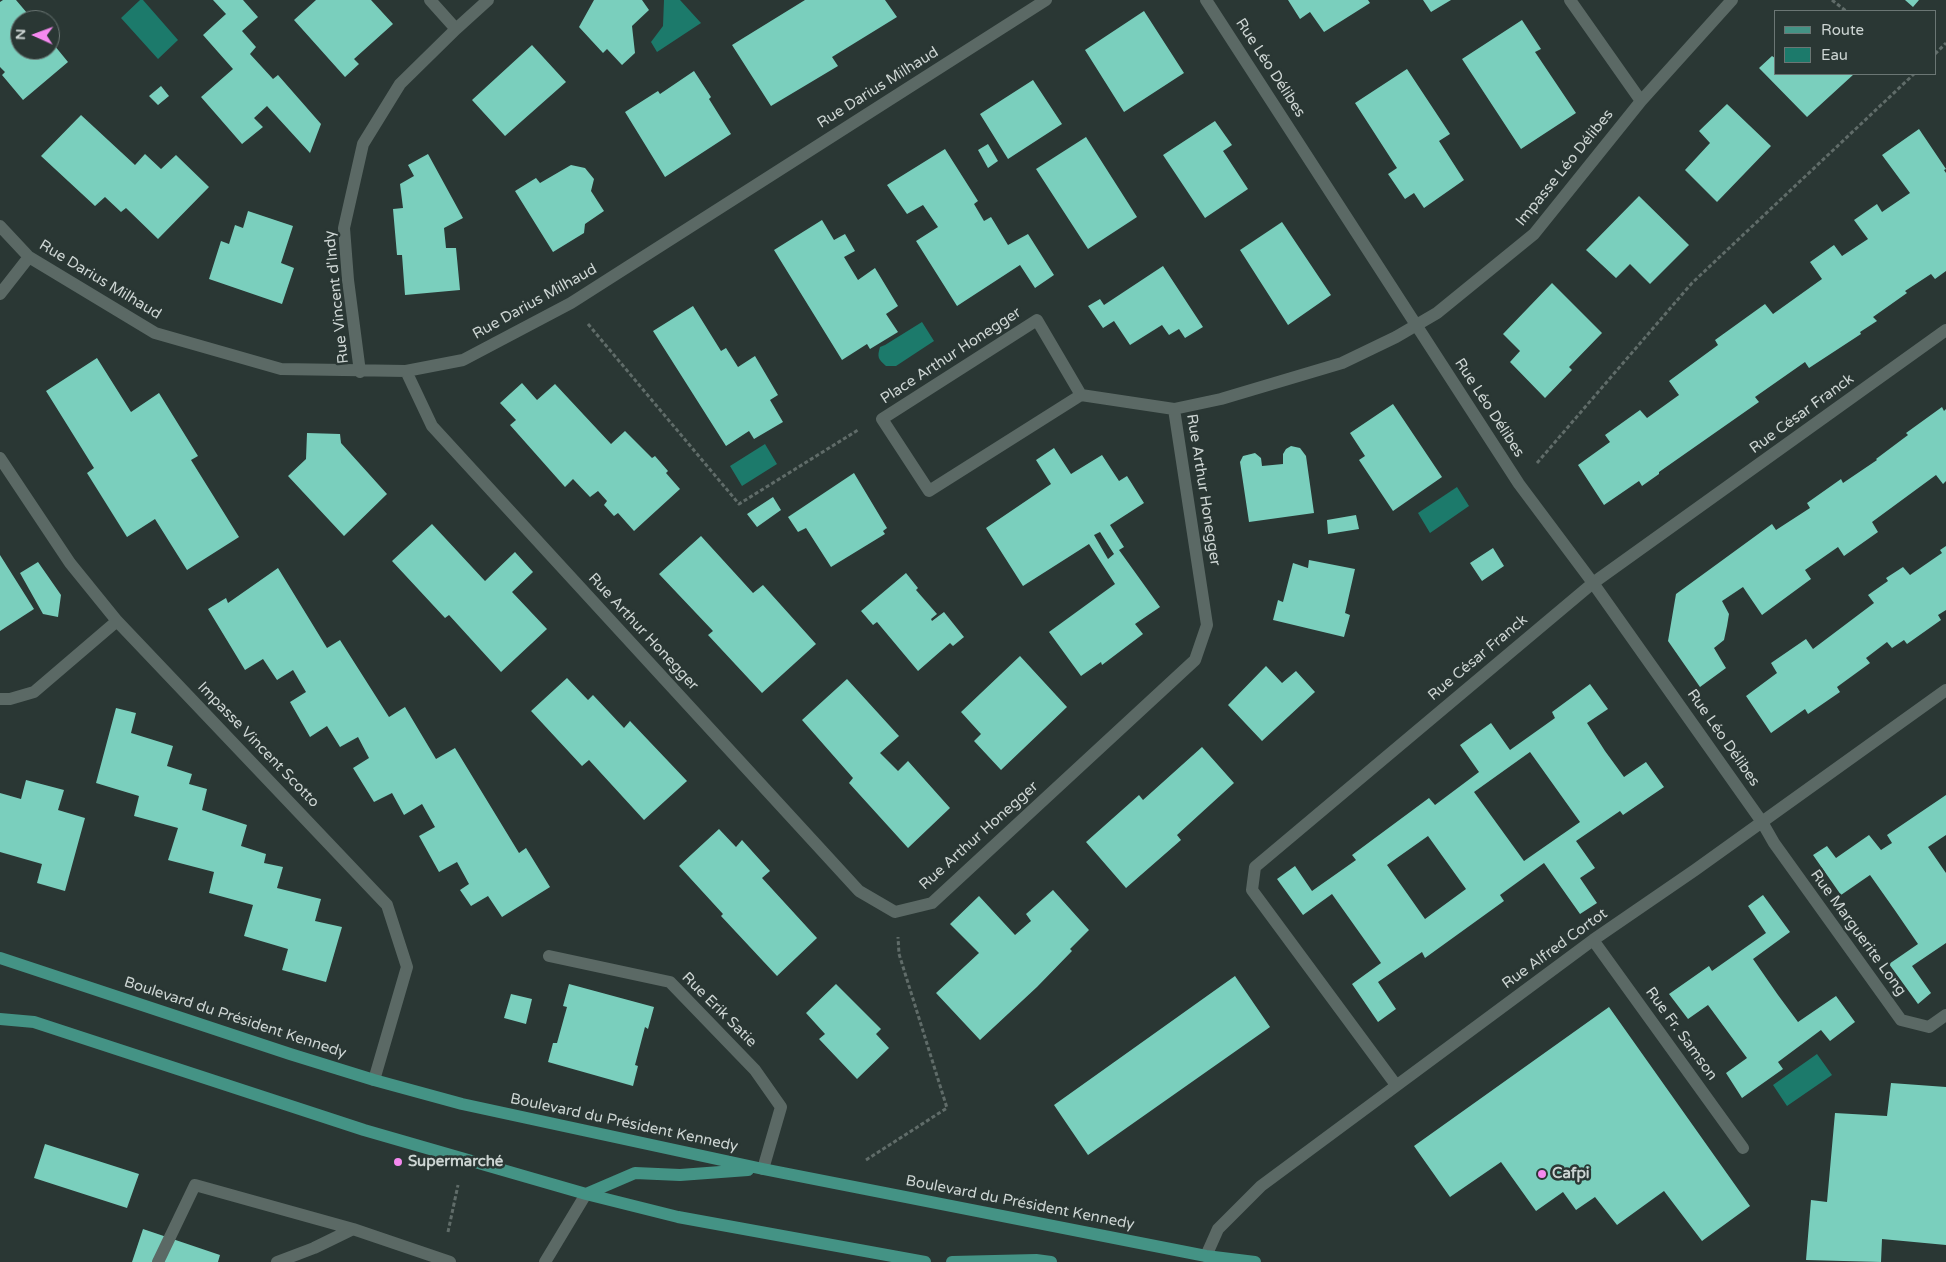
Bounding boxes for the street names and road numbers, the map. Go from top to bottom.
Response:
street label: Rue Léo Délibes [1231,15,1309,121]
street label: Rue Darius Milhaud [814,43,942,133]
street label: Impasse Léo Délibes [1512,106,1618,230]
street label: Rue Vincent d'Indy [321,229,353,365]
street label: Rue Darius Milhaud [36,236,164,324]
street label: Rue Darius Milhaud [470,260,600,344]
street label: Place Arthur Honegger [877,304,1025,408]
street label: Rue Léo Délibes [1450,355,1528,461]
street label: Rue César Franck [1746,370,1858,458]
street label: Rue Arthur Honegger [1182,413,1224,567]
street label: Rue Arthur Honegger [584,570,702,694]
street label: Rue César Franck [1425,611,1531,705]
street label: Impasse Vincent Scotto [193,679,323,811]
street label: Rue Léo Délibes [1683,686,1763,790]
street label: Rue Arthur Honegger [916,778,1042,894]
street label: Rue Marguerite Long [1806,866,1910,1000]
street label: Rue Alfred Cortot [1499,905,1611,993]
street label: Rue Erik Satie [678,969,760,1051]
street label: Boulevard du Président Kennedy [122,973,348,1063]
street label: Rue Fr. Samson [1641,984,1721,1084]
street label: Boulevard du Président Kennedy [508,1090,740,1156]
street label: Boulevard du Président Kennedy [904,1172,1136,1234]

